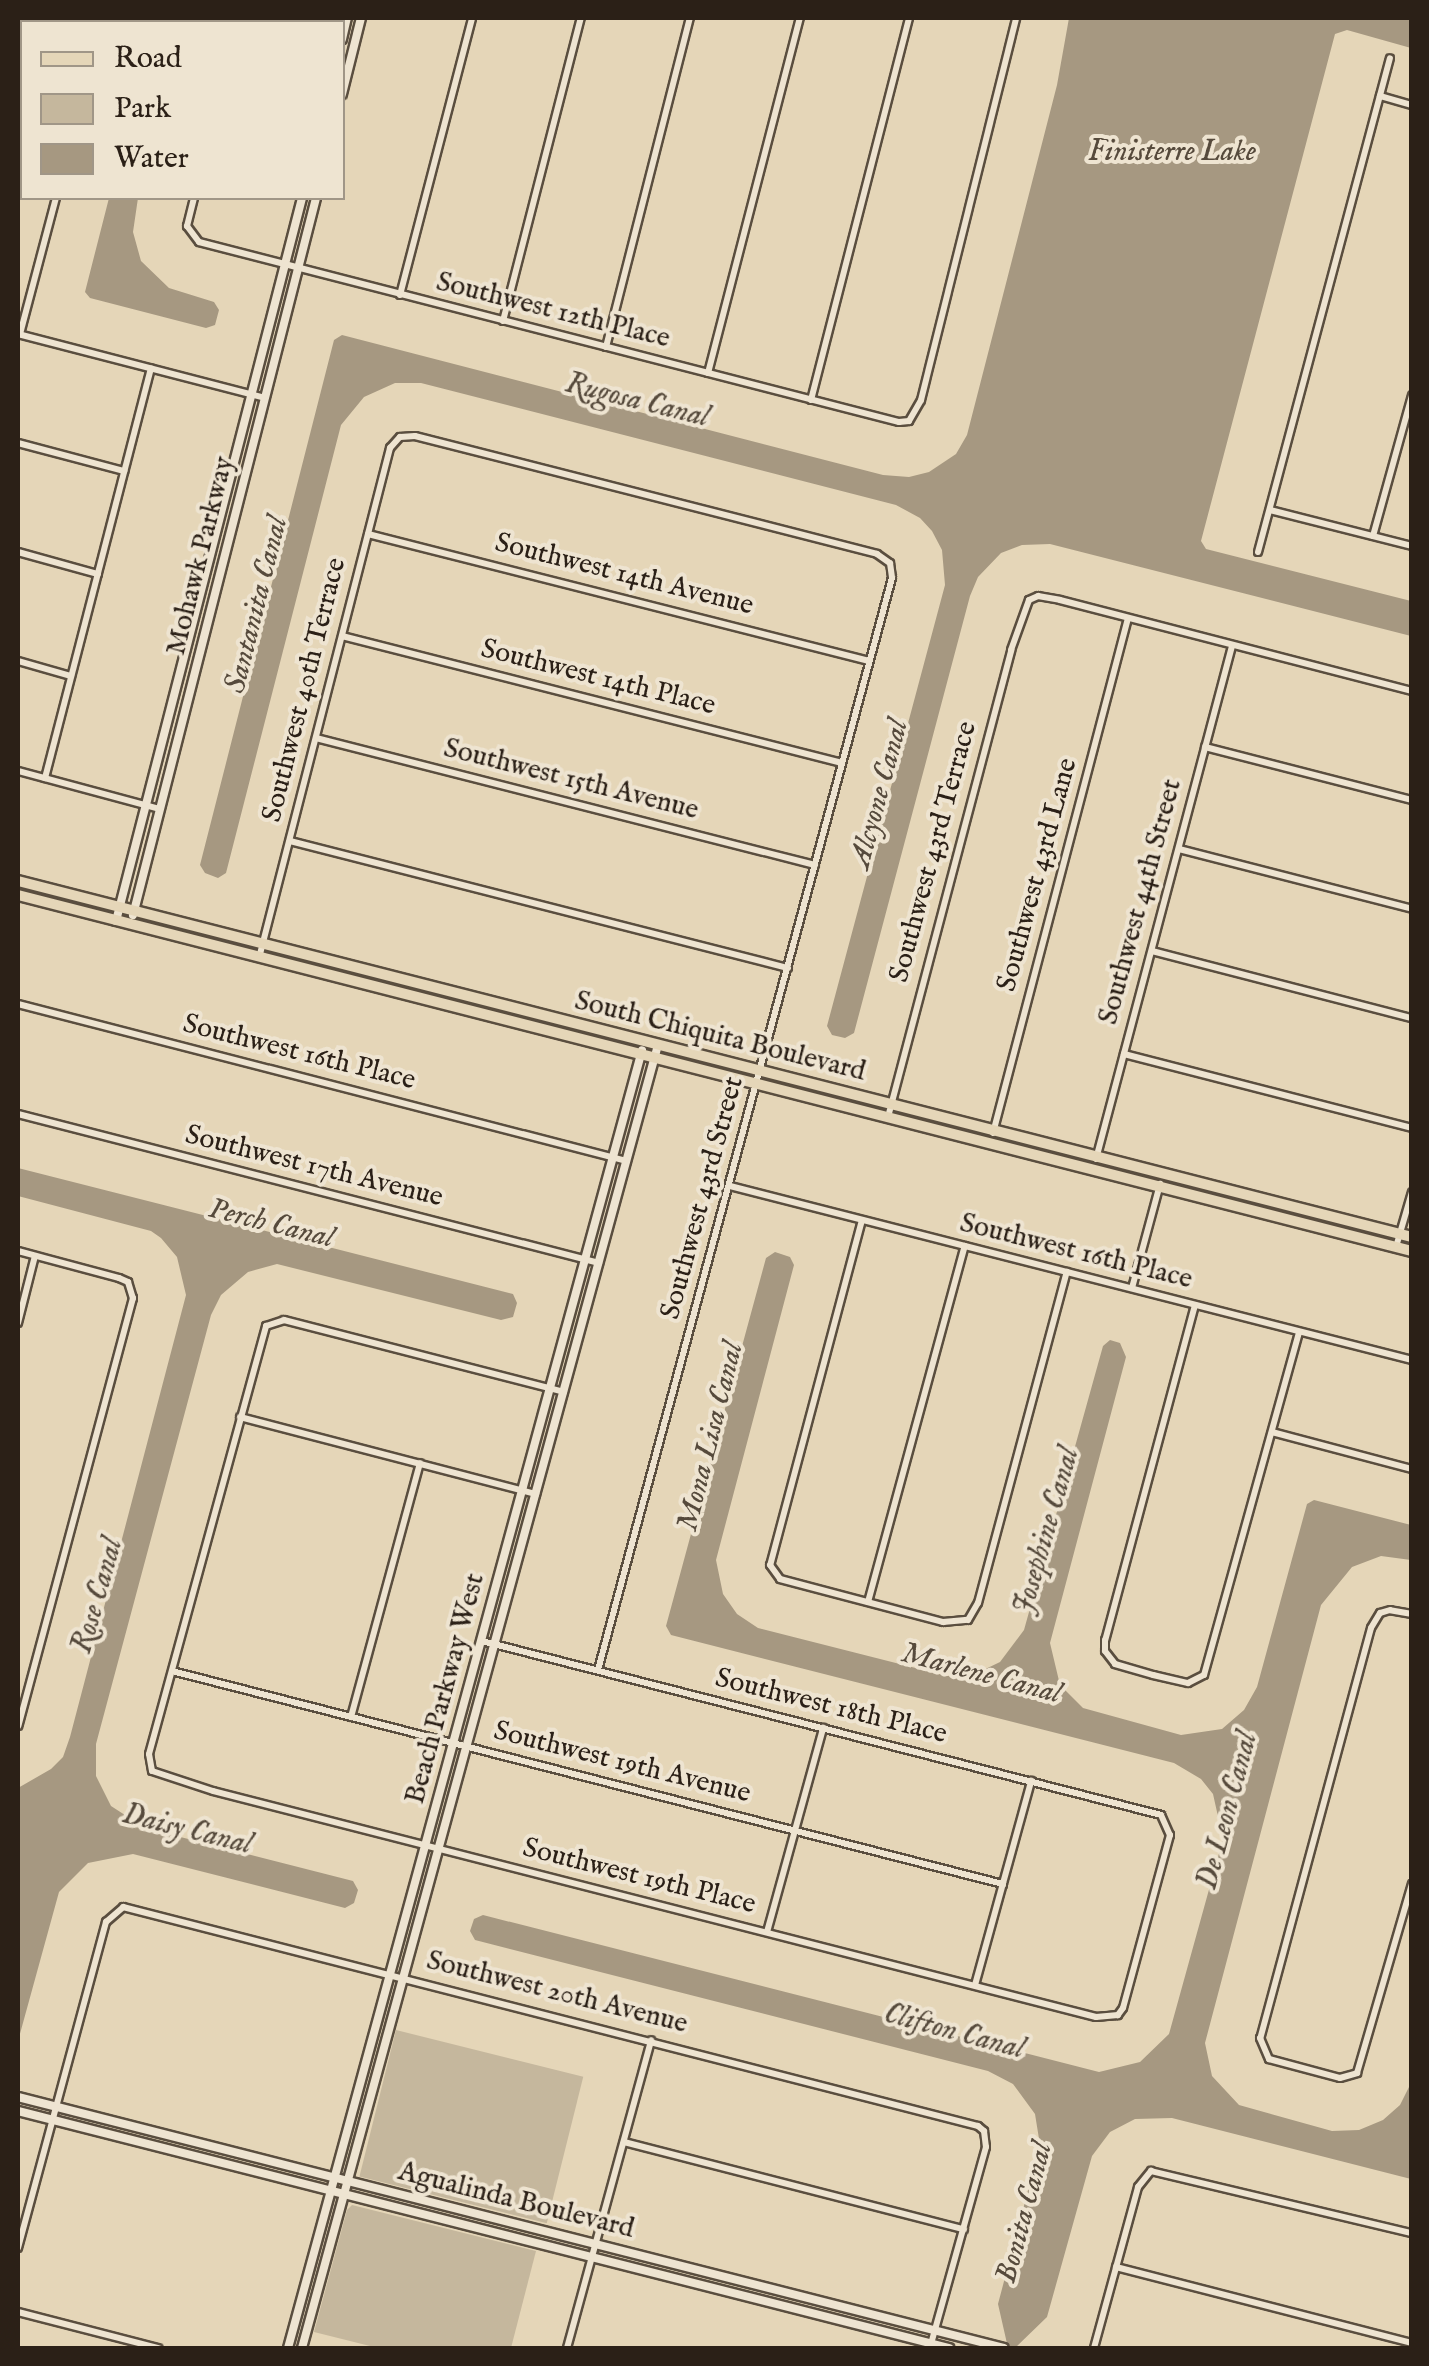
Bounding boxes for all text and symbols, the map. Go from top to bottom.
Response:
legend [20,20,345,200]
text: Road [114,40,182,78]
text: Park [114,90,171,128]
water label: Finisterre Lake [1088,134,1256,170]
text: Water [114,140,189,178]
street label: Southwest 12th Place [433,266,673,356]
water label: Rugosa Canal [562,366,712,436]
street label: Mohawk Parkway [160,453,242,659]
water label: Santanita Canal [218,513,296,697]
street label: Southwest 14th Avenue [491,527,757,623]
street label: Southwest 40th Terrace [256,554,354,826]
street label: Southwest 14th Place [477,633,719,723]
water label: Alcyone Canal [843,716,917,872]
street label: Southwest 43rd Terrace [883,718,985,986]
street label: Southwest 15th Avenue [440,732,702,828]
street label: Southwest 43rd Lane [991,755,1085,995]
street label: Southwest 44th Street [1092,776,1190,1028]
street label: South Chiquita Boulevard [571,985,869,1089]
street label: Southwest 16th Place [179,1008,419,1098]
street label: Southwest 43rd Street [654,1073,752,1323]
street label: Southwest 17th Avenue [182,1119,446,1215]
water label: Perch Canal [205,1191,337,1257]
street label: Southwest 16th Place [956,1207,1196,1297]
water label: Mona Lisa Canal [670,1339,752,1535]
water label: Josephine Canal [1006,1443,1088,1619]
water label: Rose Canal [64,1534,132,1658]
street label: Beach Parkway West [399,1570,493,1808]
water label: Marlene Canal [897,1635,1065,1713]
street label: Southwest 18th Place [712,1662,950,1752]
street label: Southwest 19th Avenue [490,1715,754,1811]
water label: De Leon Canal [1190,1728,1266,1894]
water label: Daisy Canal [119,1797,255,1863]
street label: Southwest 19th Place [519,1832,759,1922]
street label: Southwest 20th Avenue [423,1944,691,2042]
water label: Clifton Canal [880,1996,1028,2068]
water label: Bonita Canal [989,2139,1061,2287]
street label: Agualinda Boulevard [395,2155,637,2247]

